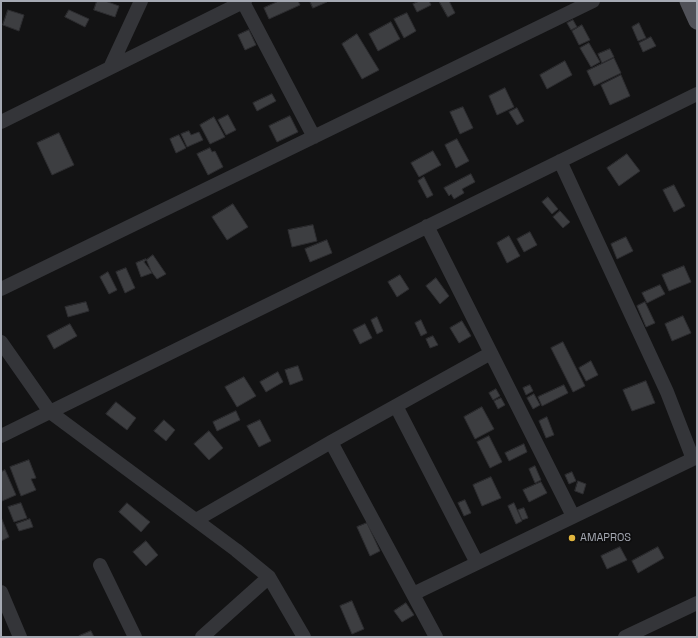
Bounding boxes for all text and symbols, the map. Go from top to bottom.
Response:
place label: AMAPROS [580,531,631,545]
marker: AMAPROS [567,533,577,543]

